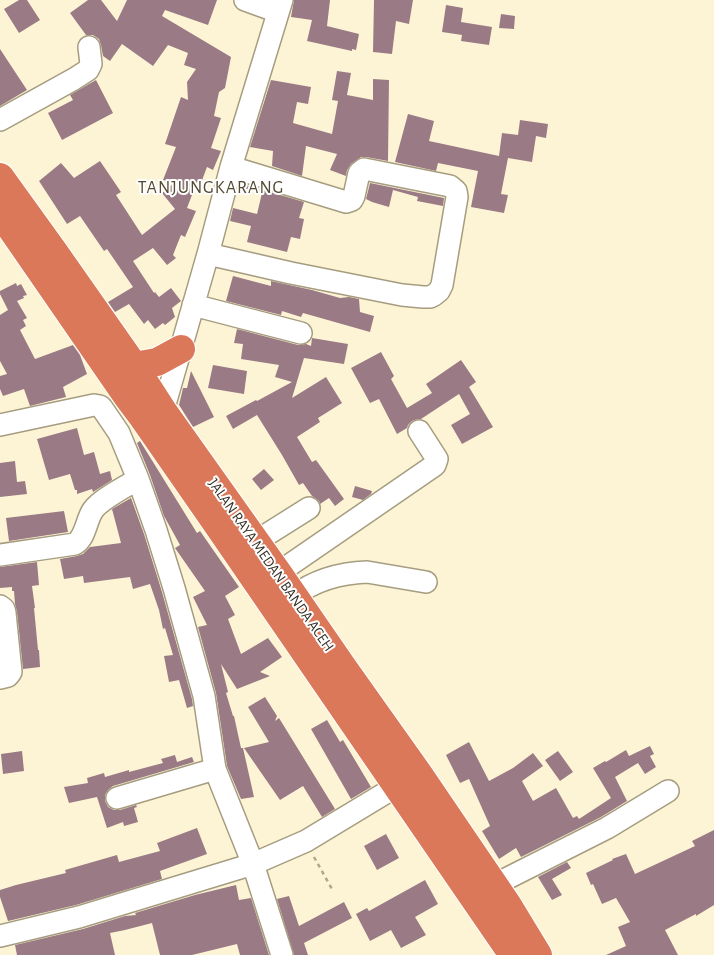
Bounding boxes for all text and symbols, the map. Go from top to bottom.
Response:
district label: TANJUNGKARANG [136,177,286,199]
street label: JALAN RAYA MEDAN BANDA ACEH [204,475,338,655]

